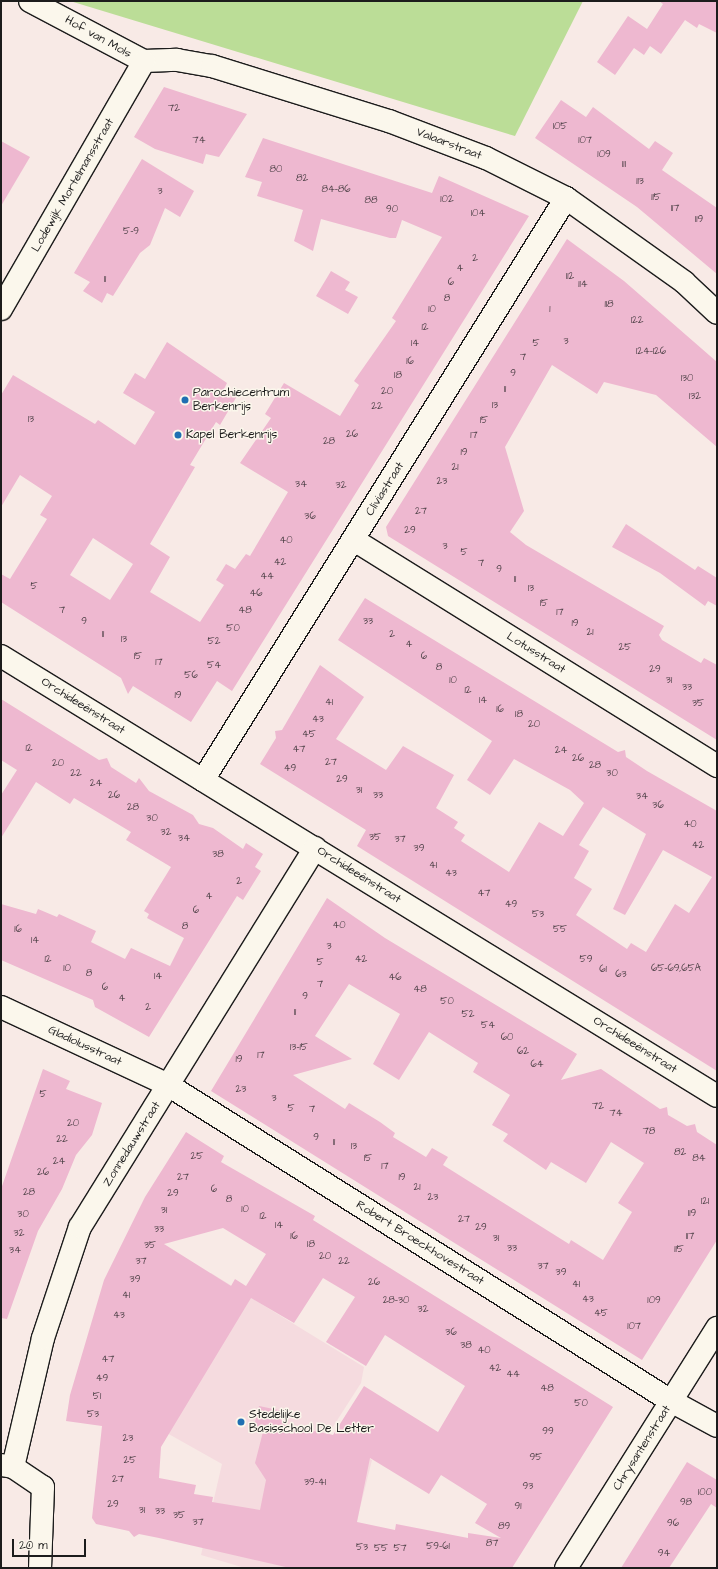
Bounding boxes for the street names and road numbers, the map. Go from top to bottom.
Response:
street label: Hof van Mols [62,13,134,61]
street label: Lodewijk Mortelmansstraat [29,116,117,254]
street label: Valaarstraat [414,125,484,163]
street label: Cliviastraat [363,459,407,519]
street label: Lotusstraat [504,629,568,677]
street label: Orchideeënstraat [38,674,128,738]
street label: Orchideeënstraat [314,843,404,907]
street label: Orchideeënstraat [590,1013,680,1077]
street label: Gladiolusstraat [46,1023,124,1069]
street label: Zonnedauwstraat [100,1099,164,1189]
street label: Robert Broeckhovestraat [353,1198,487,1288]
street label: Chrysantenstraat [610,1403,674,1493]

